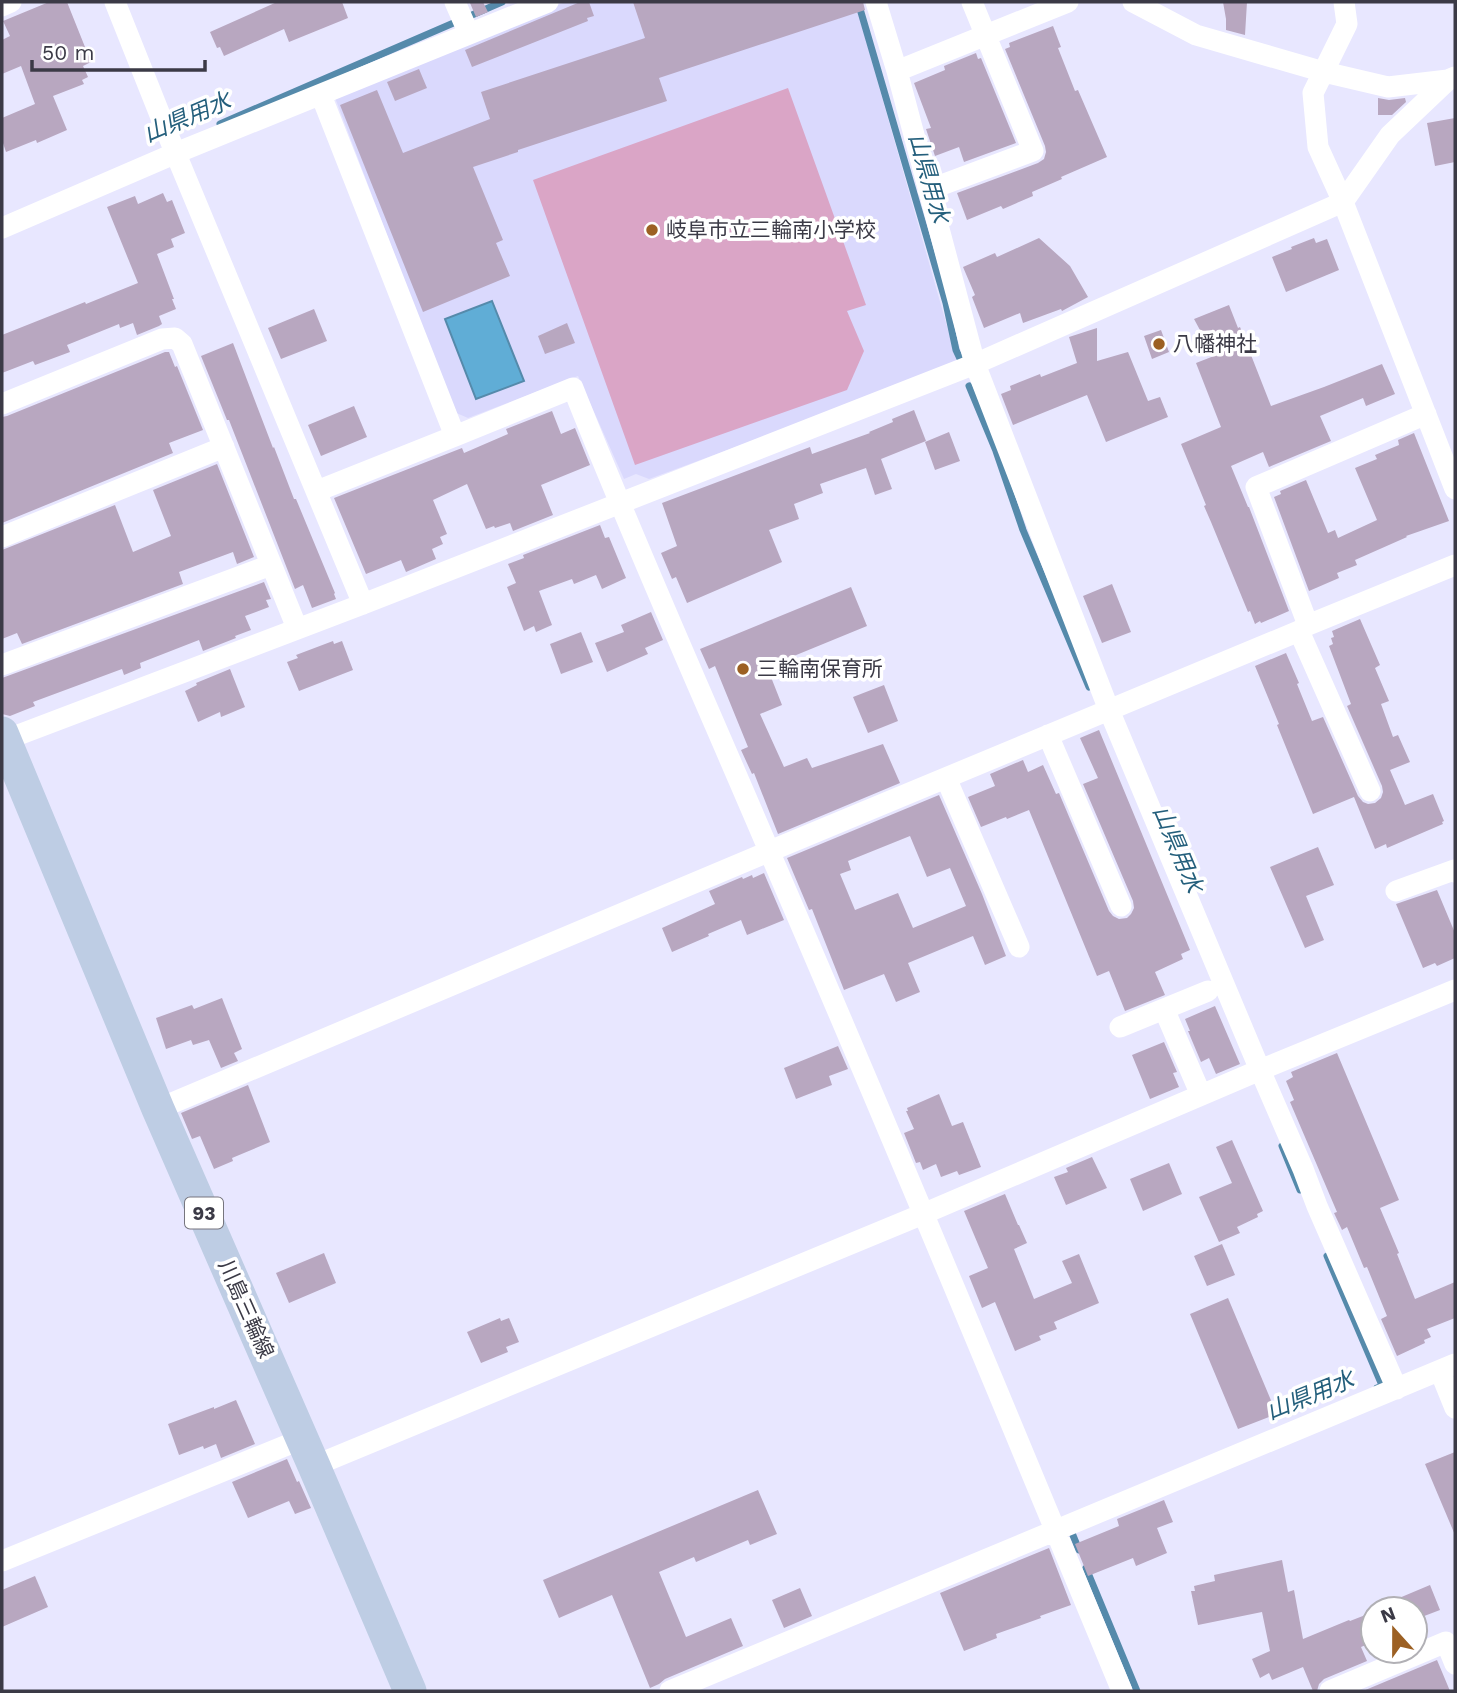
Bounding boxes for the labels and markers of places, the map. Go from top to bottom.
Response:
place label: 岐阜市立三輪南小学校 [666,217,876,242]
marker: 岐阜市立三輪南小学校 [644,222,660,238]
place label: 八幡神社 [1173,331,1257,356]
marker: 八幡神社 [1151,336,1167,352]
place label: 三輪南保育所 [757,656,883,681]
marker: 三輪南保育所 [735,661,751,677]

